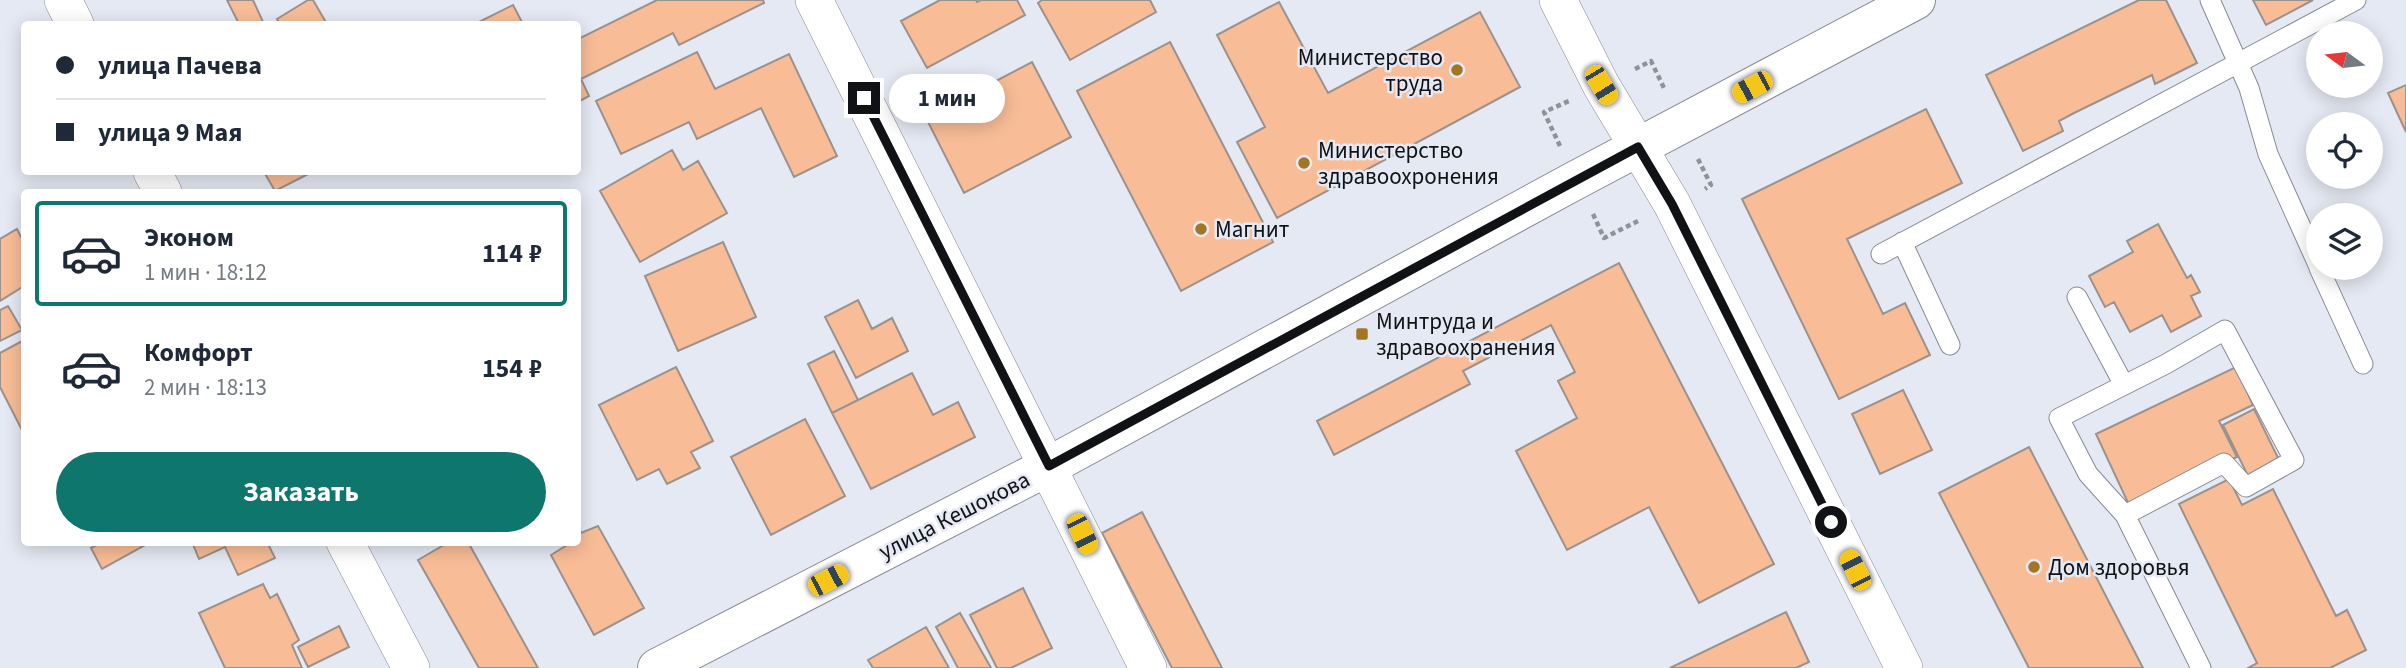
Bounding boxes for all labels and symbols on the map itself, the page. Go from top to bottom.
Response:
north arrow [2306,21,2384,98]
place label: Министерство труда [1298,41,1443,100]
marker: Министерство труда [1449,62,1465,78]
car [1582,62,1621,108]
car [1729,68,1776,106]
callout: 1 мин [888,74,1004,122]
route end [848,82,880,114]
place label: Министерство здравоохронения [1318,134,1499,193]
marker: Министерство здравоохронения [1296,155,1312,171]
place label: Магнит [1215,213,1289,246]
marker: Магнит [1193,221,1209,237]
place label: Минтруда и здравоохранения [1376,305,1556,364]
marker: Минтруда и здравоохранения [1354,326,1370,342]
street label: улица Кешокова [873,463,1036,568]
route start [1815,506,1847,538]
car [1064,511,1101,557]
car [1837,547,1874,593]
place label: Дом здоровья [2048,551,2190,584]
marker: Дом здоровья [2026,559,2042,575]
car [805,561,852,599]

